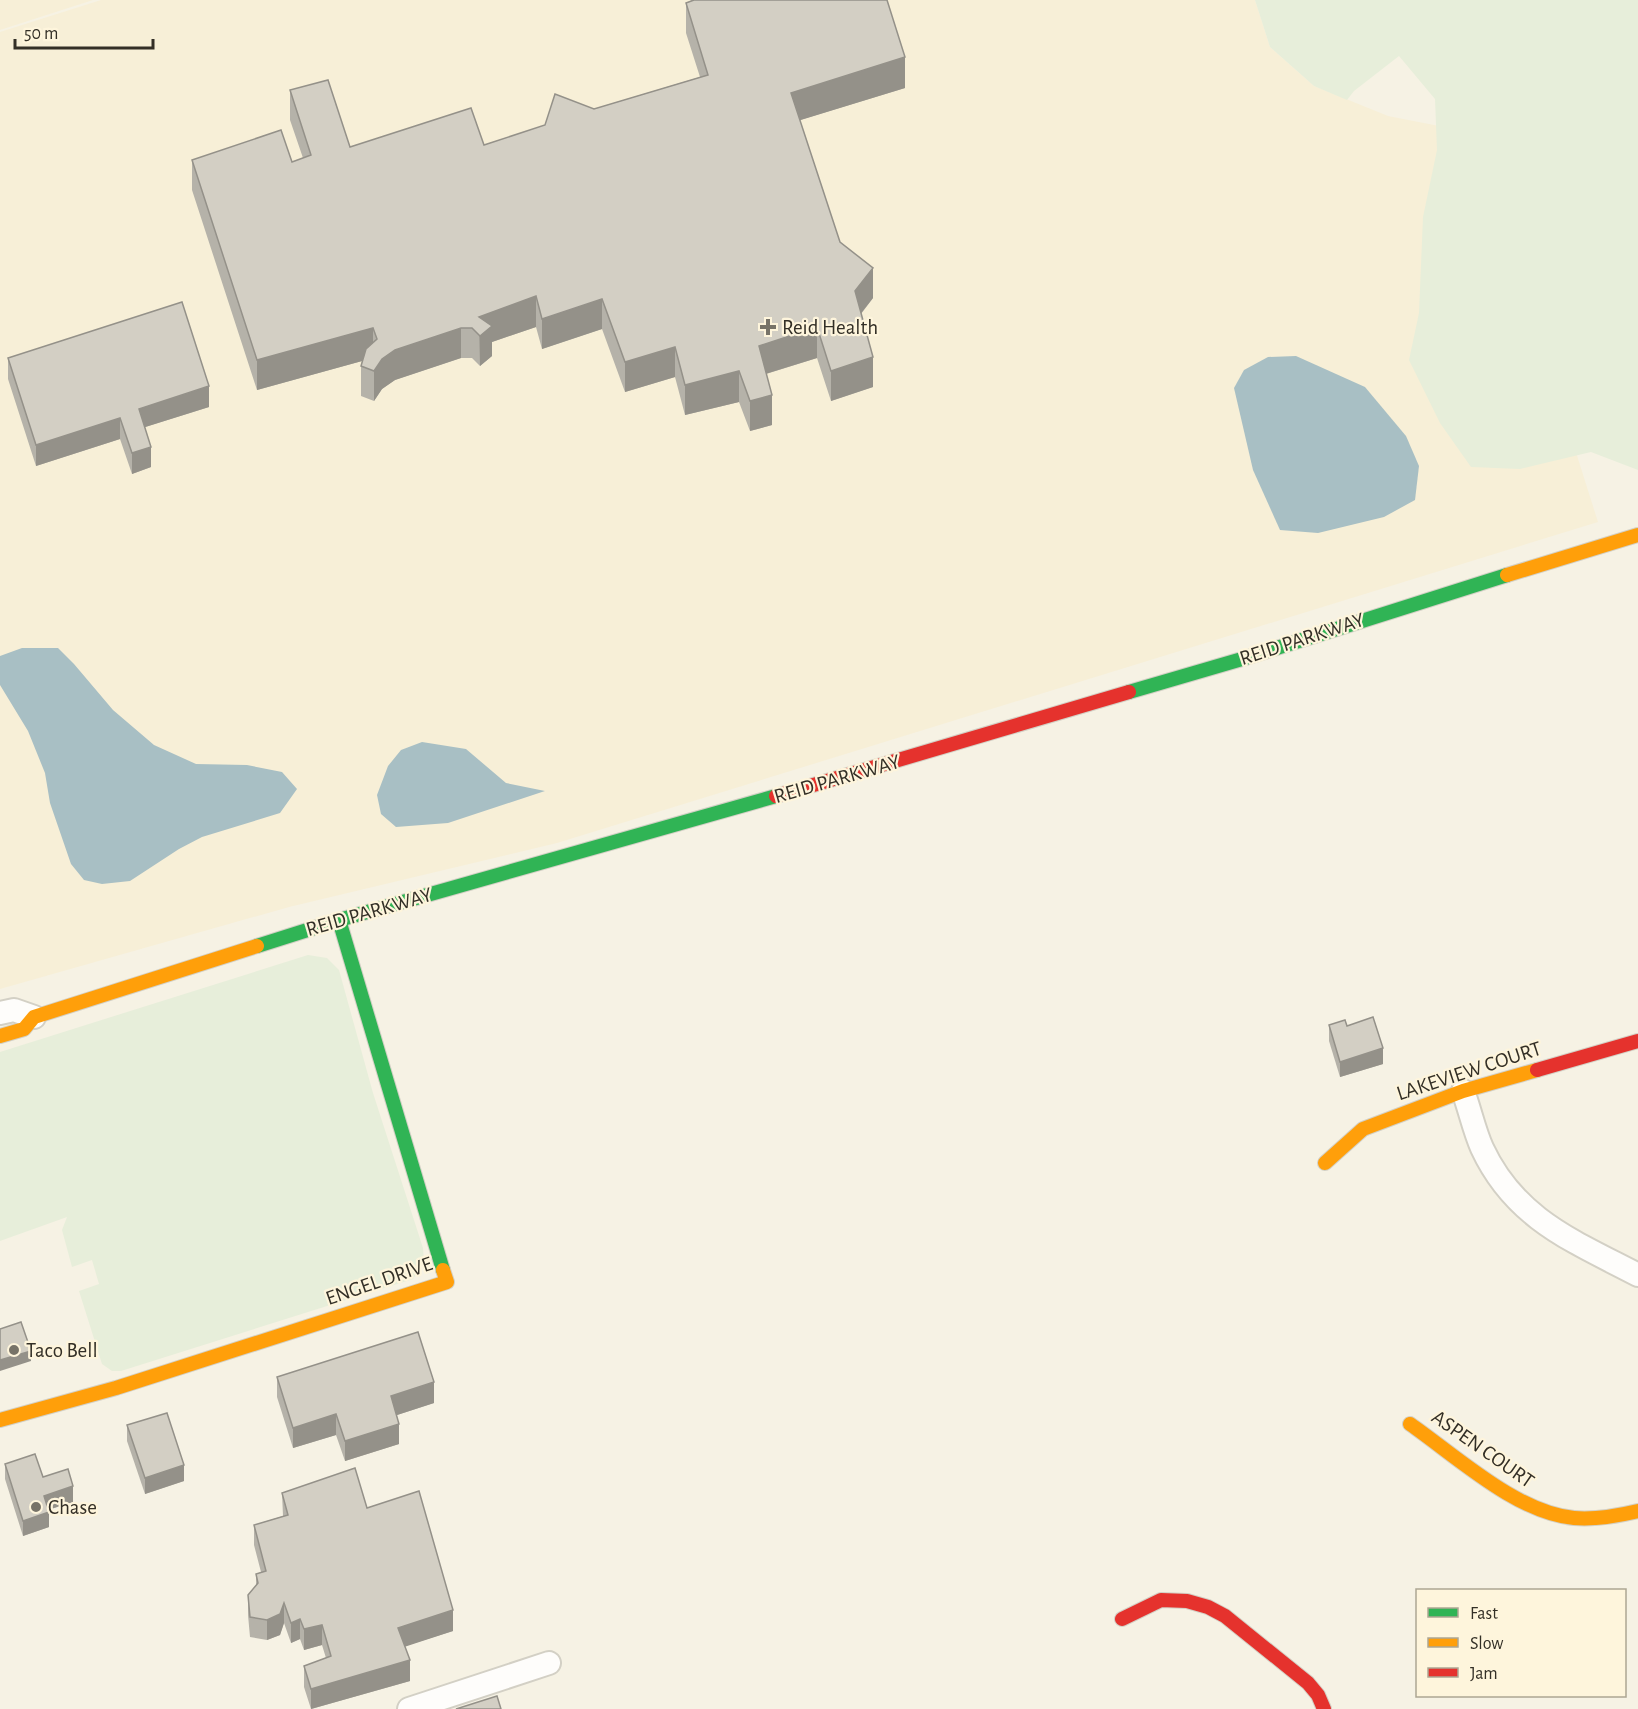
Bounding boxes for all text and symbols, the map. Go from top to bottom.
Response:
scale bar [15,12,153,50]
text: 50 m [24,25,58,43]
place label: Reid Health [782,317,878,338]
marker: Reid Health [759,318,777,336]
street label: REID PARKWAY [1237,609,1367,669]
street label: REID PARKWAY [772,751,902,807]
street label: REID PARKWAY [304,884,434,940]
street label: LAKEVIEW COURT [1394,1038,1544,1104]
street label: ENGEL DRIVE [323,1253,435,1309]
place label: Taco Bell [26,1340,98,1361]
marker: Taco Bell [7,1343,21,1357]
street label: ASPEN COURT [1428,1406,1538,1492]
place label: Chase [48,1497,97,1518]
marker: Chase [29,1500,43,1514]
legend [1416,1589,1626,1697]
text: Fast [1470,1605,1498,1623]
text: Slow [1470,1635,1503,1653]
text: Jam [1470,1665,1498,1683]

